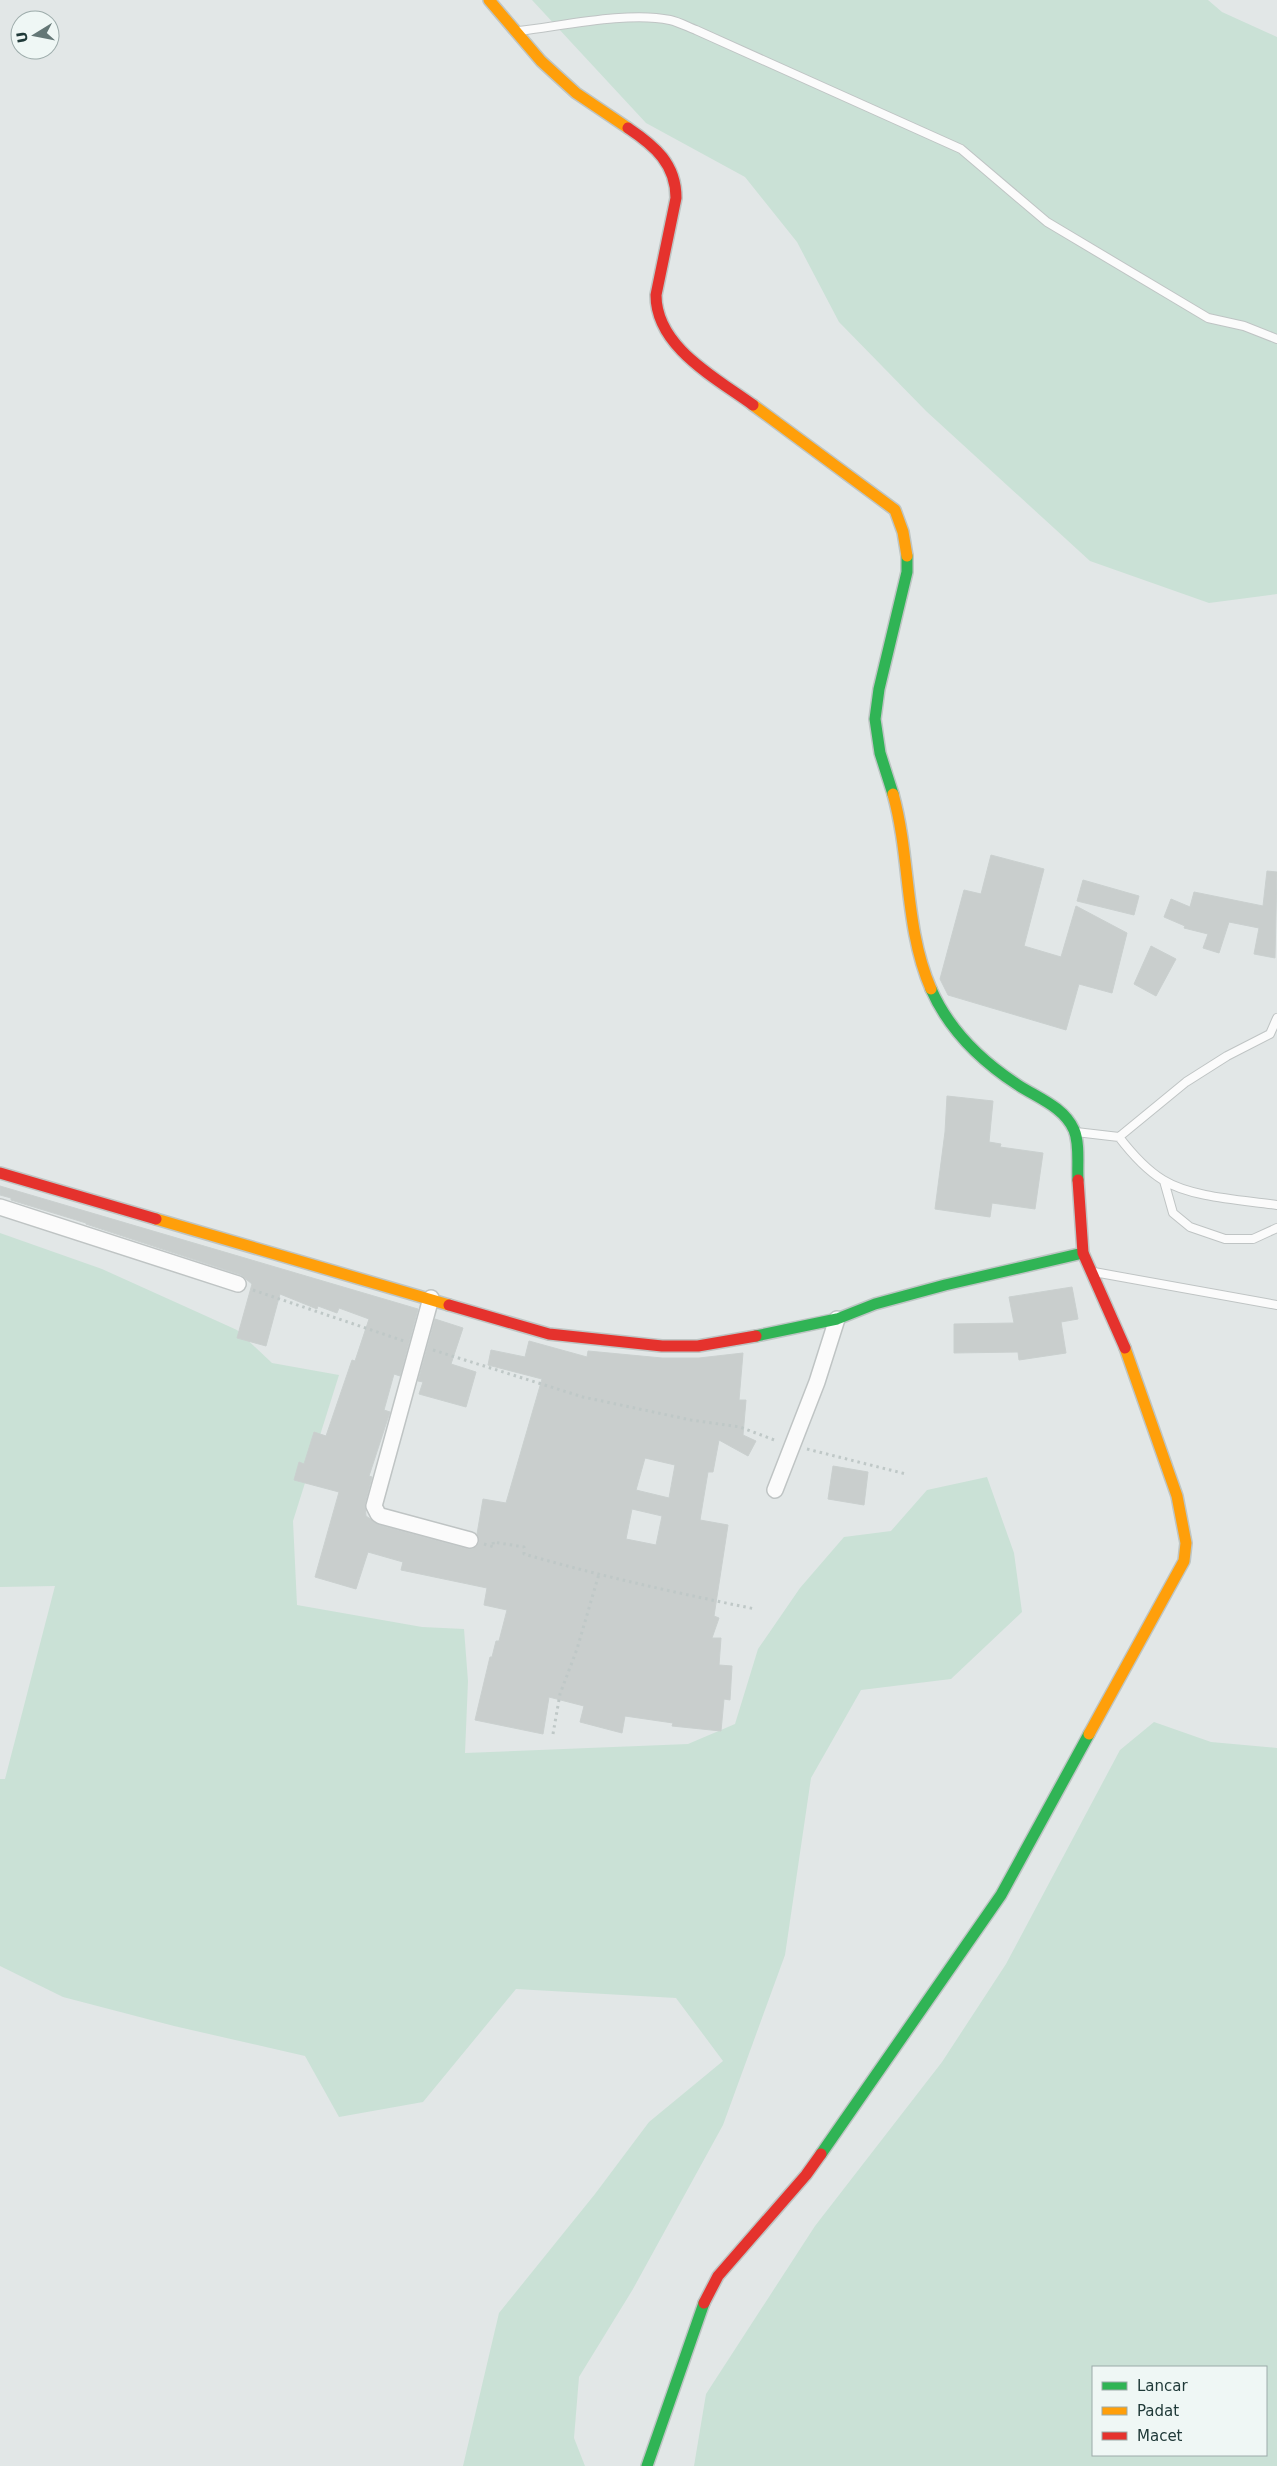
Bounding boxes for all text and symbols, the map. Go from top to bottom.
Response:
north arrow [10,10,60,60]
text: U [13,30,31,44]
legend [1092,2366,1267,2456]
text: Lancar [1137,2377,1188,2395]
text: Padat [1137,2402,1179,2420]
text: Macet [1137,2427,1183,2445]

